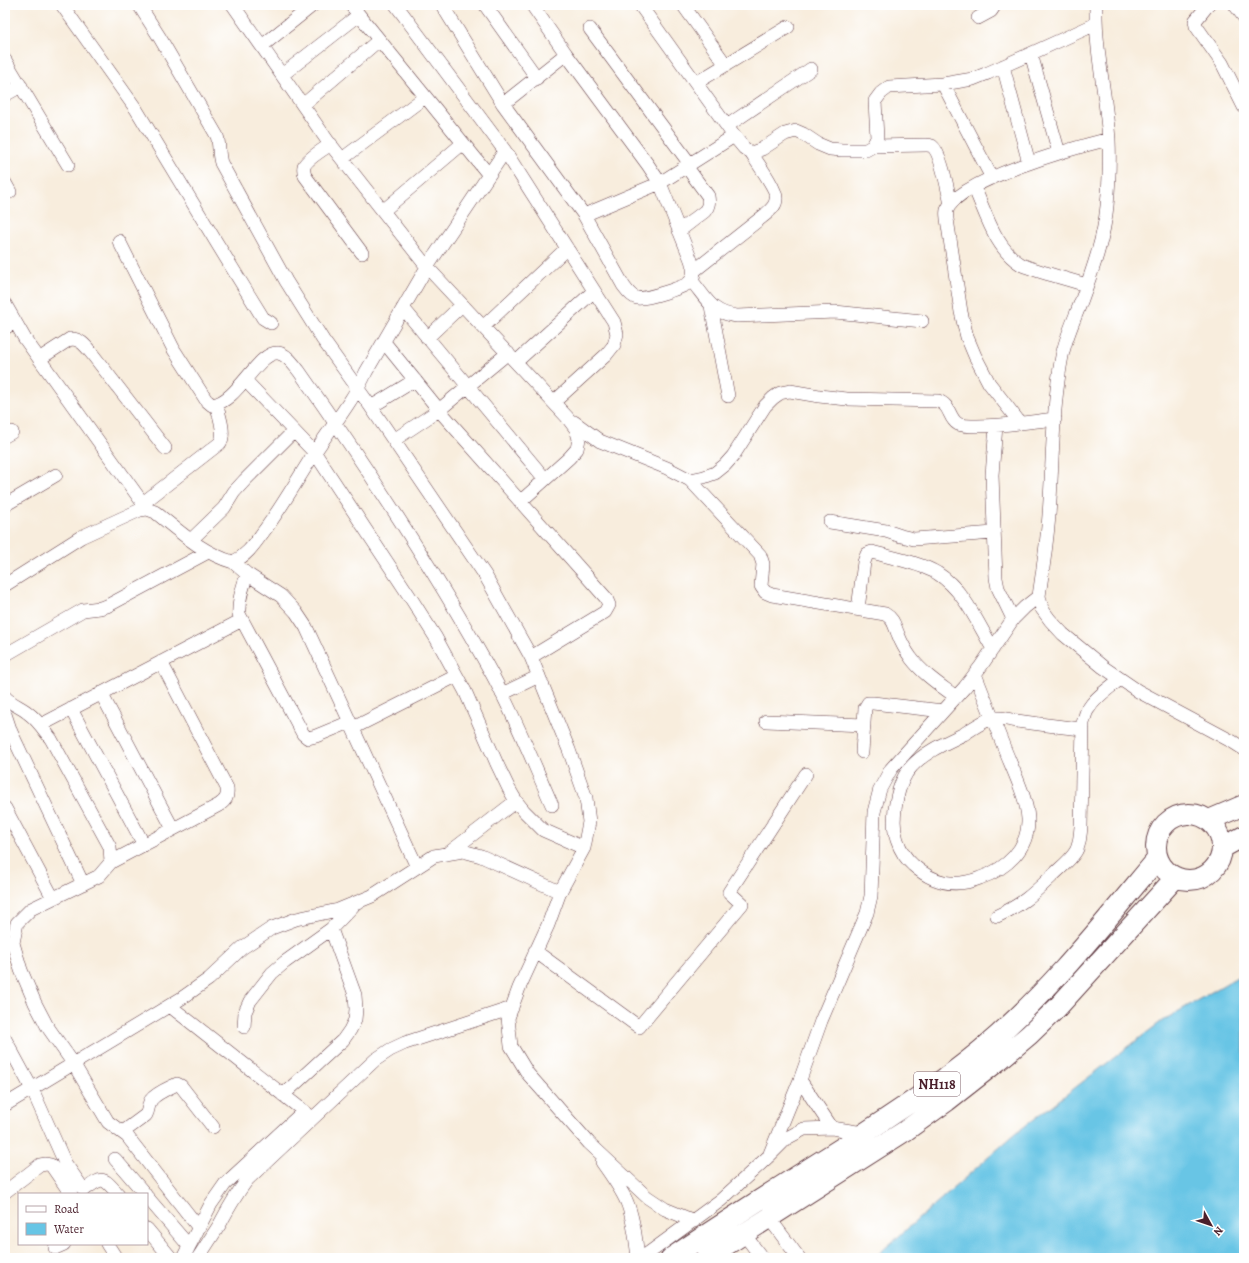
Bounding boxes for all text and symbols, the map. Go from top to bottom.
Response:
road number: NH118 [914,1072,960,1096]
legend [18,1193,148,1245]
text: Road [54,1201,80,1217]
north arrow [1191,1205,1231,1245]
text: Water [53,1221,84,1237]
text: N [1210,1223,1227,1239]

